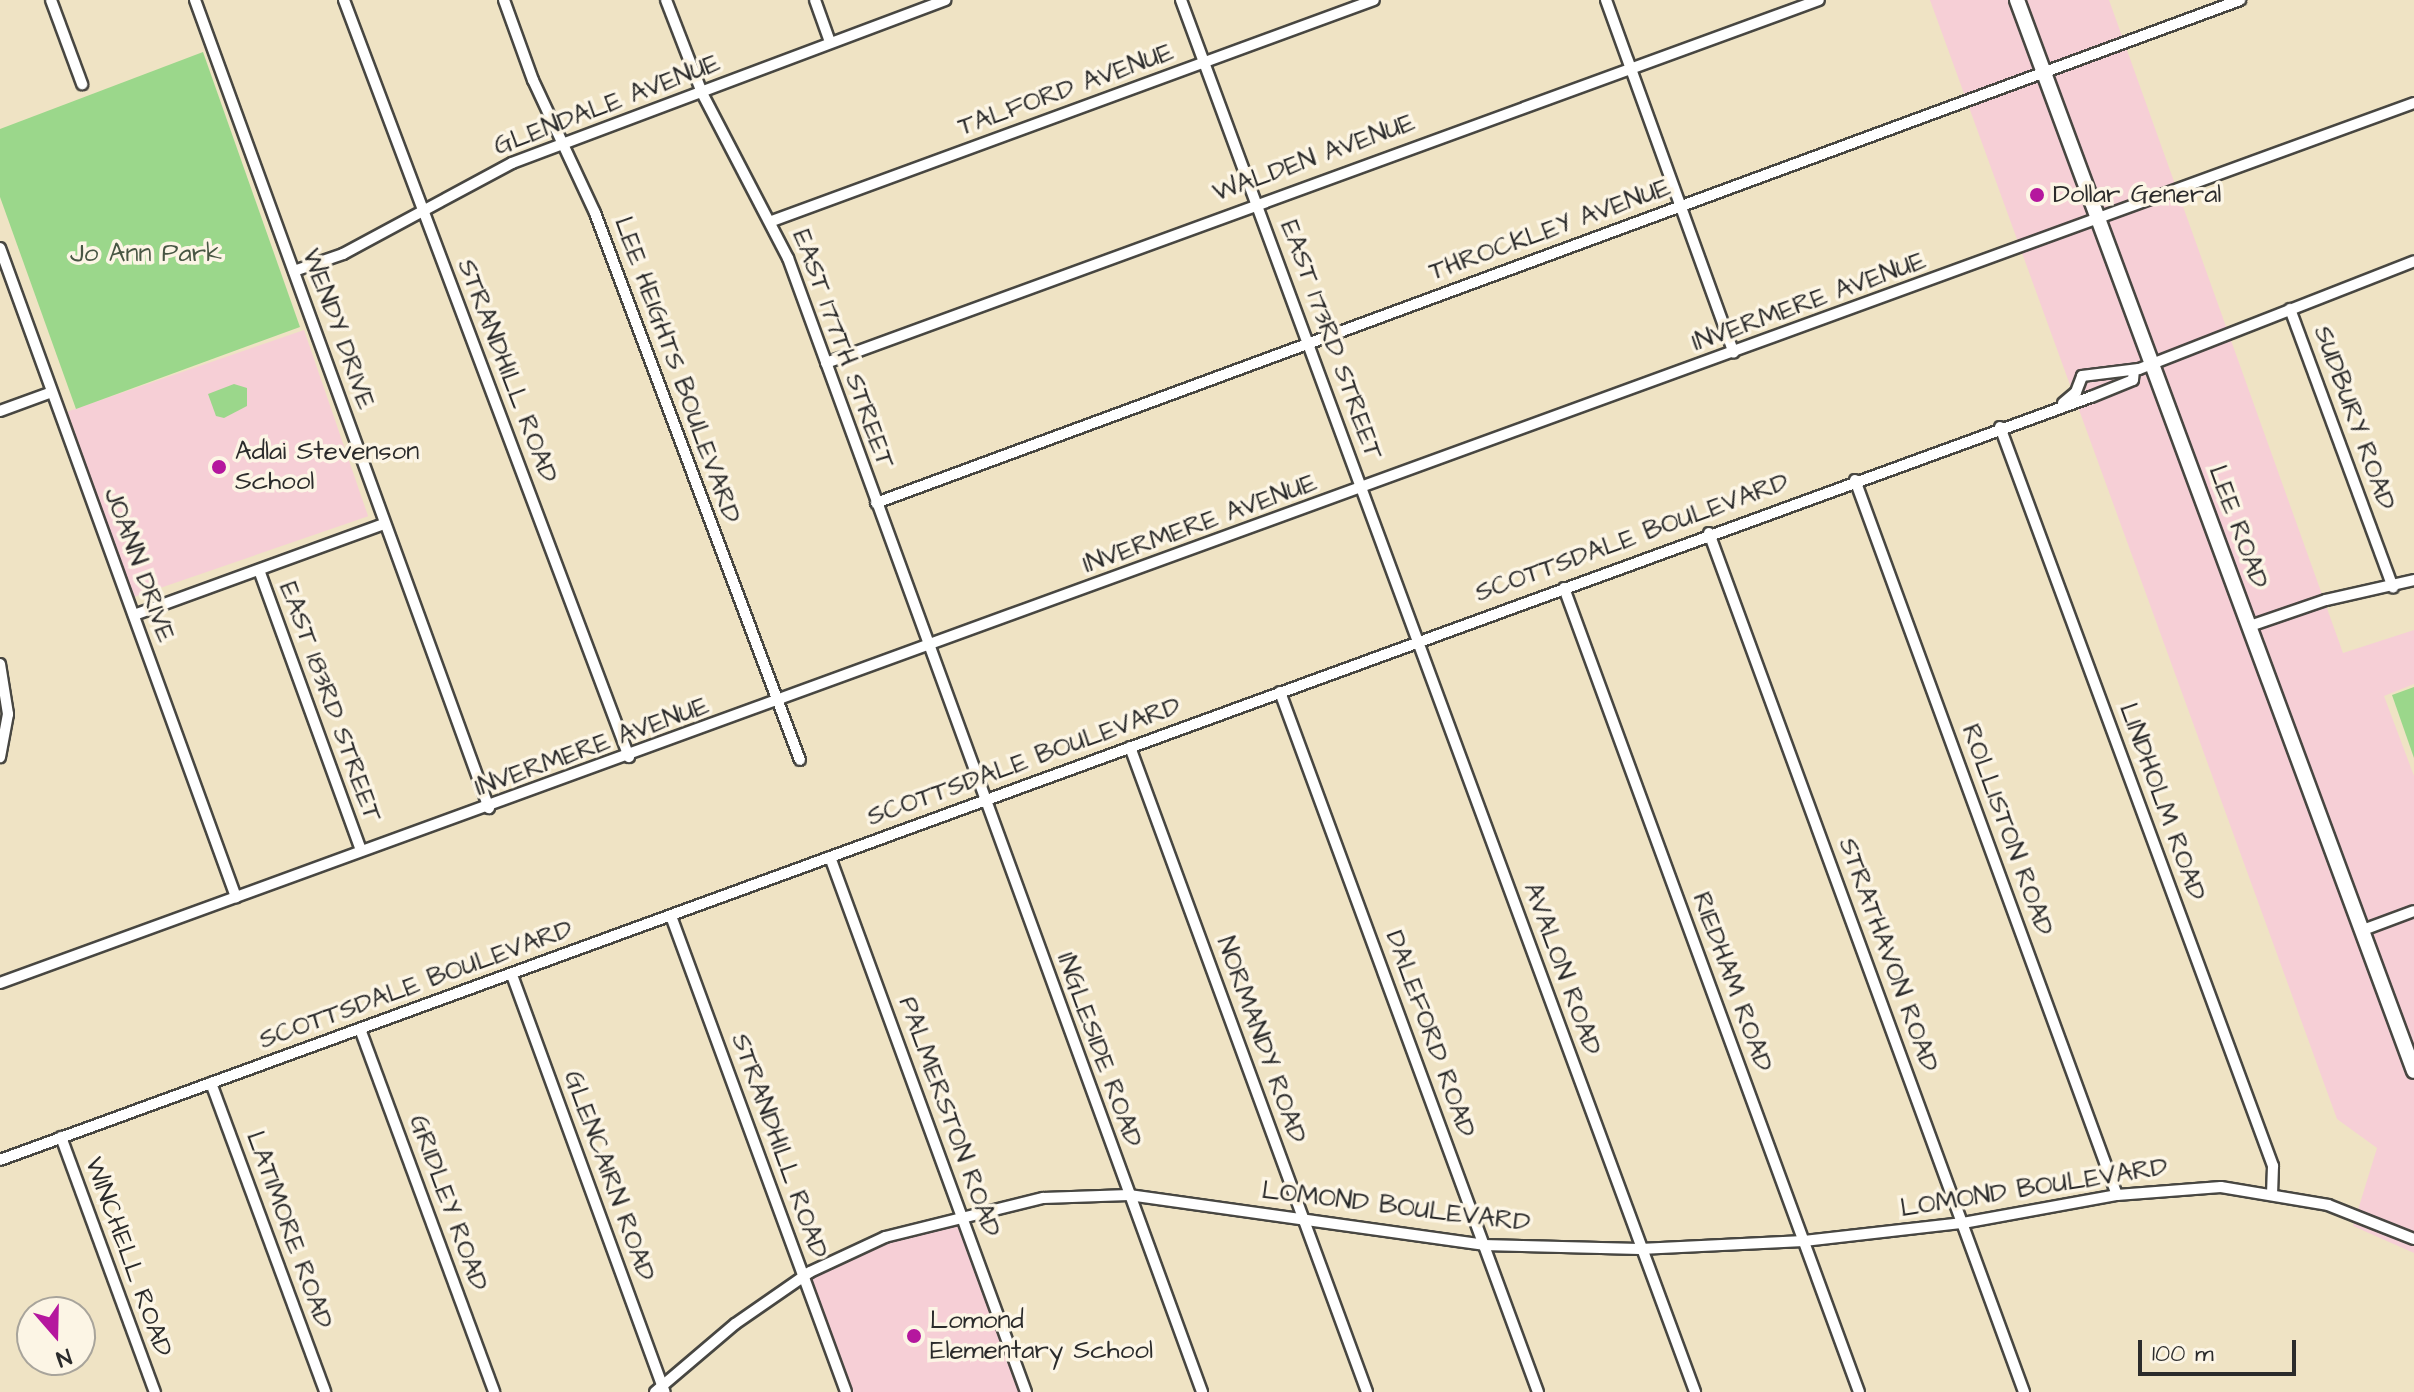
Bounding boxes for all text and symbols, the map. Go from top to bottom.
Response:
street label: TALFORD AVENUE [954,37,1178,143]
street label: GLENDALE AVENUE [490,47,724,163]
street label: WALDEN AVENUE [1209,107,1419,209]
street label: THROCKLEY AVENUE [1425,172,1675,288]
place label: Dollar General [2053,179,2221,211]
marker: Dollar General [2028,186,2046,204]
street label: LEE HEIGHTS BOULEVARD [607,213,747,527]
street label: EAST 173RD STREET [1273,216,1389,464]
street label: EAST 177TH STREET [785,226,901,472]
park label: Jo Ann Park [70,238,222,270]
street label: WENDY DRIVE [295,245,381,413]
street label: INVERMERE AVENUE [1688,245,1930,359]
street label: STRANDHILL ROAD [450,255,564,487]
street label: SUDBURY ROAD [2306,322,2402,514]
place label: Adlai Stevenson School [235,436,419,498]
marker: Adlai Stevenson School [210,458,228,476]
street label: LEE ROAD [2201,461,2275,593]
street label: INVERMERE AVENUE [1079,467,1321,581]
street label: SCOTTSDALE BOULEVARD [1471,467,1793,609]
street label: JOANN DRIVE [97,484,181,646]
street label: EAST 183RD STREET [272,578,388,826]
street label: INVERMERE AVENUE [471,690,713,804]
street label: SCOTTSDALE BOULEVARD [863,691,1185,833]
street label: LINDHOLM ROAD [2112,699,2212,905]
street label: ROLLISTON ROAD [1954,720,2060,940]
street label: STRATHAVON ROAD [1831,834,1945,1076]
street label: AVALON ROAD [1516,879,1608,1059]
street label: RIEDHAM ROAD [1685,888,1779,1076]
street label: SCOTTSDALE BOULEVARD [255,914,577,1056]
street label: DALEFORD ROAD [1378,926,1482,1142]
street label: NORMANDY ROAD [1209,933,1313,1147]
street label: INGLESIDE ROAD [1049,949,1149,1151]
street label: PALMERSTON ROAD [891,993,1007,1241]
street label: STRANDHILL ROAD [724,1029,834,1263]
street label: GLENCAIRN ROAD [556,1067,662,1285]
street label: GRIDLEY ROAD [402,1111,494,1295]
street label: LATIMORE ROAD [239,1127,339,1333]
street label: LOMOND BOULEVARD [1898,1151,2170,1225]
street label: WINCHELL ROAD [77,1153,179,1361]
street label: LOMOND BOULEVARD [1260,1175,1532,1239]
north arrow [16,1296,96,1376]
place label: Lomond Elementary School [930,1305,1153,1366]
scale bar [2142,1324,2300,1374]
marker: Lomond Elementary School [905,1327,923,1345]
text: 100 m [2152,1337,2214,1371]
text: N [52,1340,75,1374]

